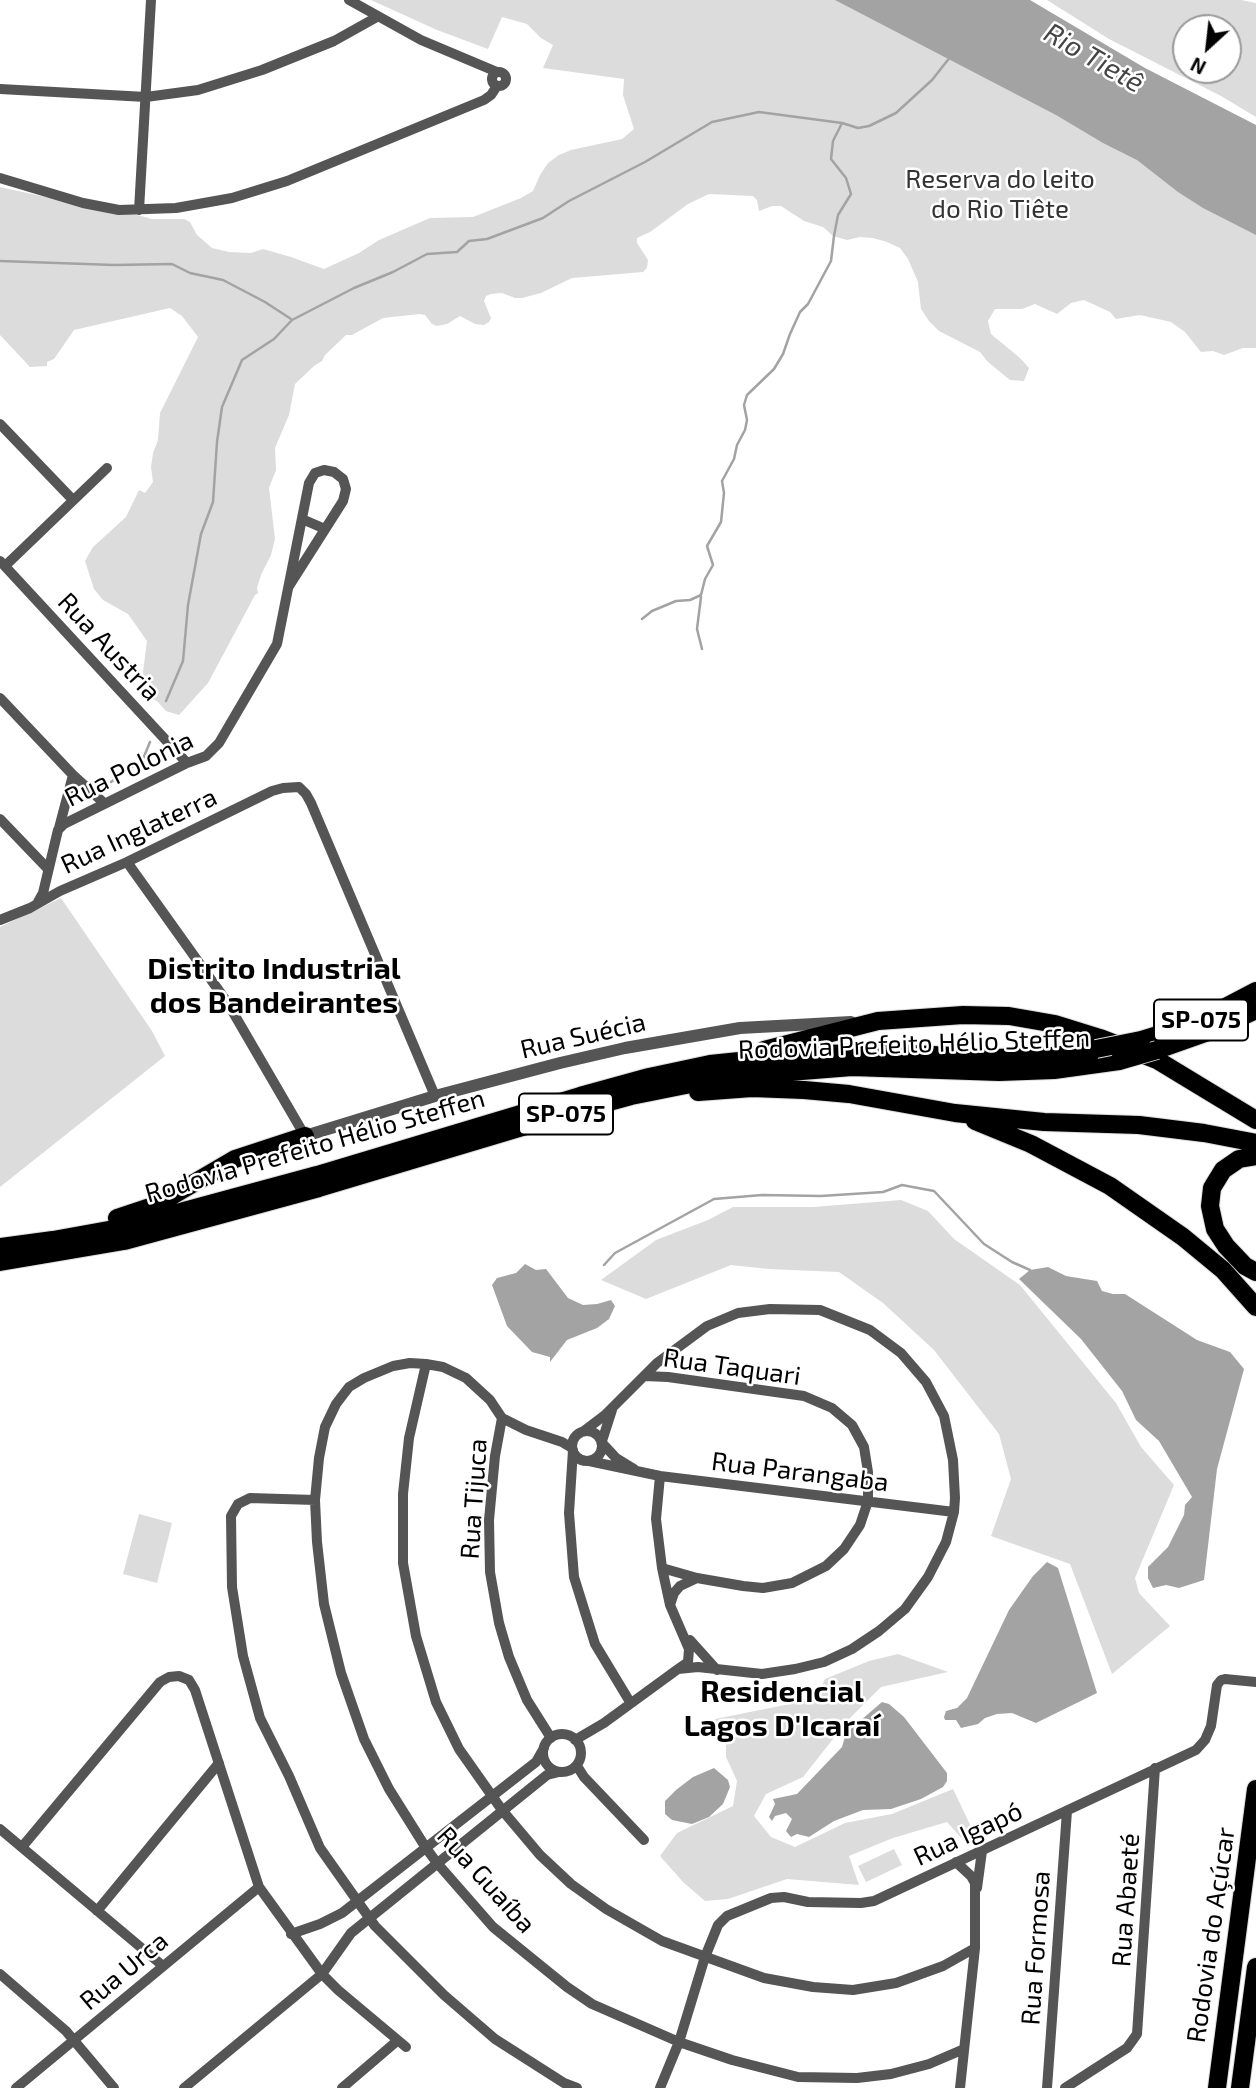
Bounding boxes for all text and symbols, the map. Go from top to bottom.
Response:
north arrow [1172,14,1242,84]
water label: Rio Tietê [1038,16,1150,100]
text: N [1187,53,1209,80]
park label: Reserva do leito do Rio Tiête [905,163,1095,224]
street label: Rua Austria [51,587,167,707]
street label: Rua Polonia [60,724,198,814]
street label: Rua Inglaterra [56,781,222,881]
district label: Distrito Industrial dos Bandeirantes [147,951,401,1021]
road number: SP-075 [1154,1000,1248,1040]
street label: Rua Suécia [517,1006,649,1066]
street label: Rodovia Prefeito Hélio Steffen [737,1022,1091,1066]
street label: Rodovia Prefeito Hélio Steffen [141,1082,489,1210]
road number: SP-075 [519,1094,613,1134]
street label: Rua Taquari [661,1342,803,1392]
street label: Rua Tijuca [454,1438,494,1560]
street label: Rua Parangaba [710,1446,890,1498]
district label: Residencial Lagos D'Icaraí [684,1674,880,1744]
street label: Rua Igapó [909,1795,1027,1873]
street label: Rua Guaíba [430,1821,542,1939]
street label: Rodovia do Açúcar [1180,1825,1242,2045]
street label: Rua Abaeté [1106,1832,1146,1968]
street label: Rua Formosa [1015,1870,1057,2026]
street label: Rua Urca [74,1925,174,2017]

